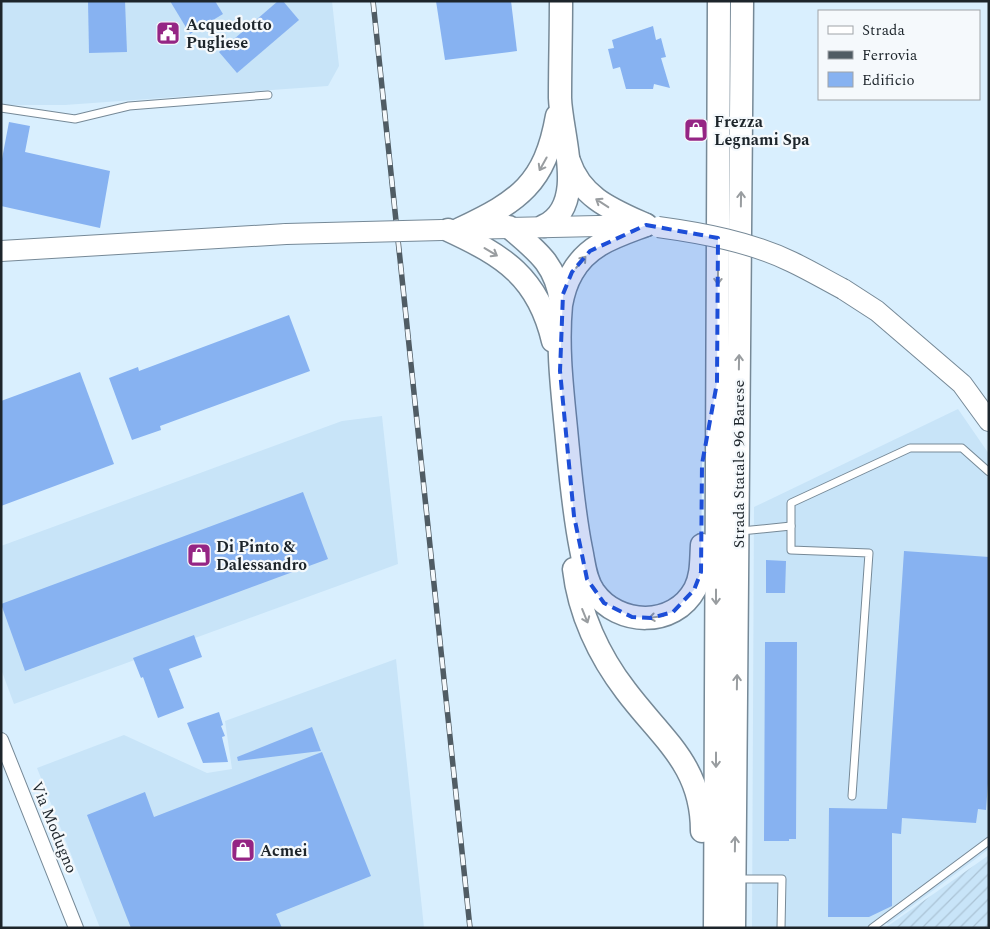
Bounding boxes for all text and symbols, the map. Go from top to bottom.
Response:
legend [818,10,980,100]
place label: Acquedotto Pugliese [186,13,272,55]
text: Strada [862,19,905,42]
public building icon: Acquedotto Pugliese [155,20,181,46]
text: Ferrovia [862,44,918,67]
text: Edificio [862,69,915,92]
place label: Frezza Legnami Spa [714,110,810,152]
shop icon: Frezza Legnami Spa [683,117,709,143]
one-way arrow [537,156,547,170]
one-way arrow [736,191,746,208]
one-way arrow [596,198,610,208]
one-way arrow [484,247,498,257]
one-way arrow [575,255,586,268]
one-way arrow [713,269,723,285]
one-way arrow [734,354,744,370]
street label: Strada Statale 96 Barese [727,380,751,548]
place label: Di Pinto & Dalessandro [216,535,307,577]
shop icon: Di Pinto & Dalessandro [186,542,212,568]
one-way arrow [711,589,721,605]
one-way arrow [581,608,590,623]
one-way arrow [648,612,664,622]
one-way arrow [732,674,741,690]
one-way arrow [711,752,721,768]
street label: Via Modugno [25,778,83,877]
one-way arrow [730,836,740,852]
shop icon: Acmei [230,837,256,863]
place label: Acmei [260,839,308,863]

